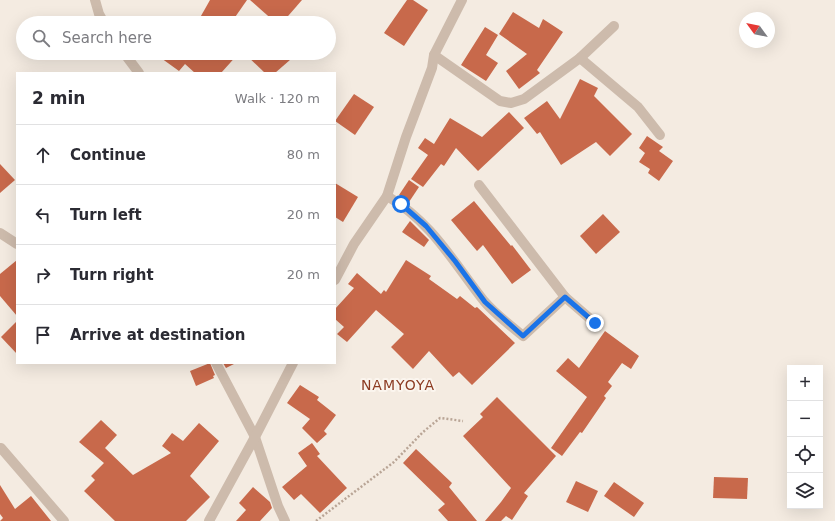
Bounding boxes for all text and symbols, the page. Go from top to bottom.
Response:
north arrow [739,12,775,48]
search box [16,16,336,60]
icon: search [30,27,52,49]
text: Search here [62,29,152,47]
text: 2 min [32,88,85,108]
text: Walk · 120 m [235,91,320,106]
icon: ahead [32,144,54,166]
text: Continue [70,146,146,164]
text: 80 m [287,147,320,162]
route start [392,195,410,213]
icon: left [32,204,54,226]
text: Turn left [70,206,142,224]
text: 20 m [287,207,320,222]
icon: right [32,264,54,286]
text: Turn right [70,266,154,284]
text: 20 m [287,267,320,282]
route end [586,314,604,332]
icon: arrive [32,324,54,346]
text: Arrive at destination [70,326,245,344]
map controls [787,365,823,509]
button: + [787,365,823,401]
district label: NAMYOYA [361,377,435,393]
button: − [787,401,823,437]
button: locate [787,437,823,473]
button: layers [787,473,823,509]

